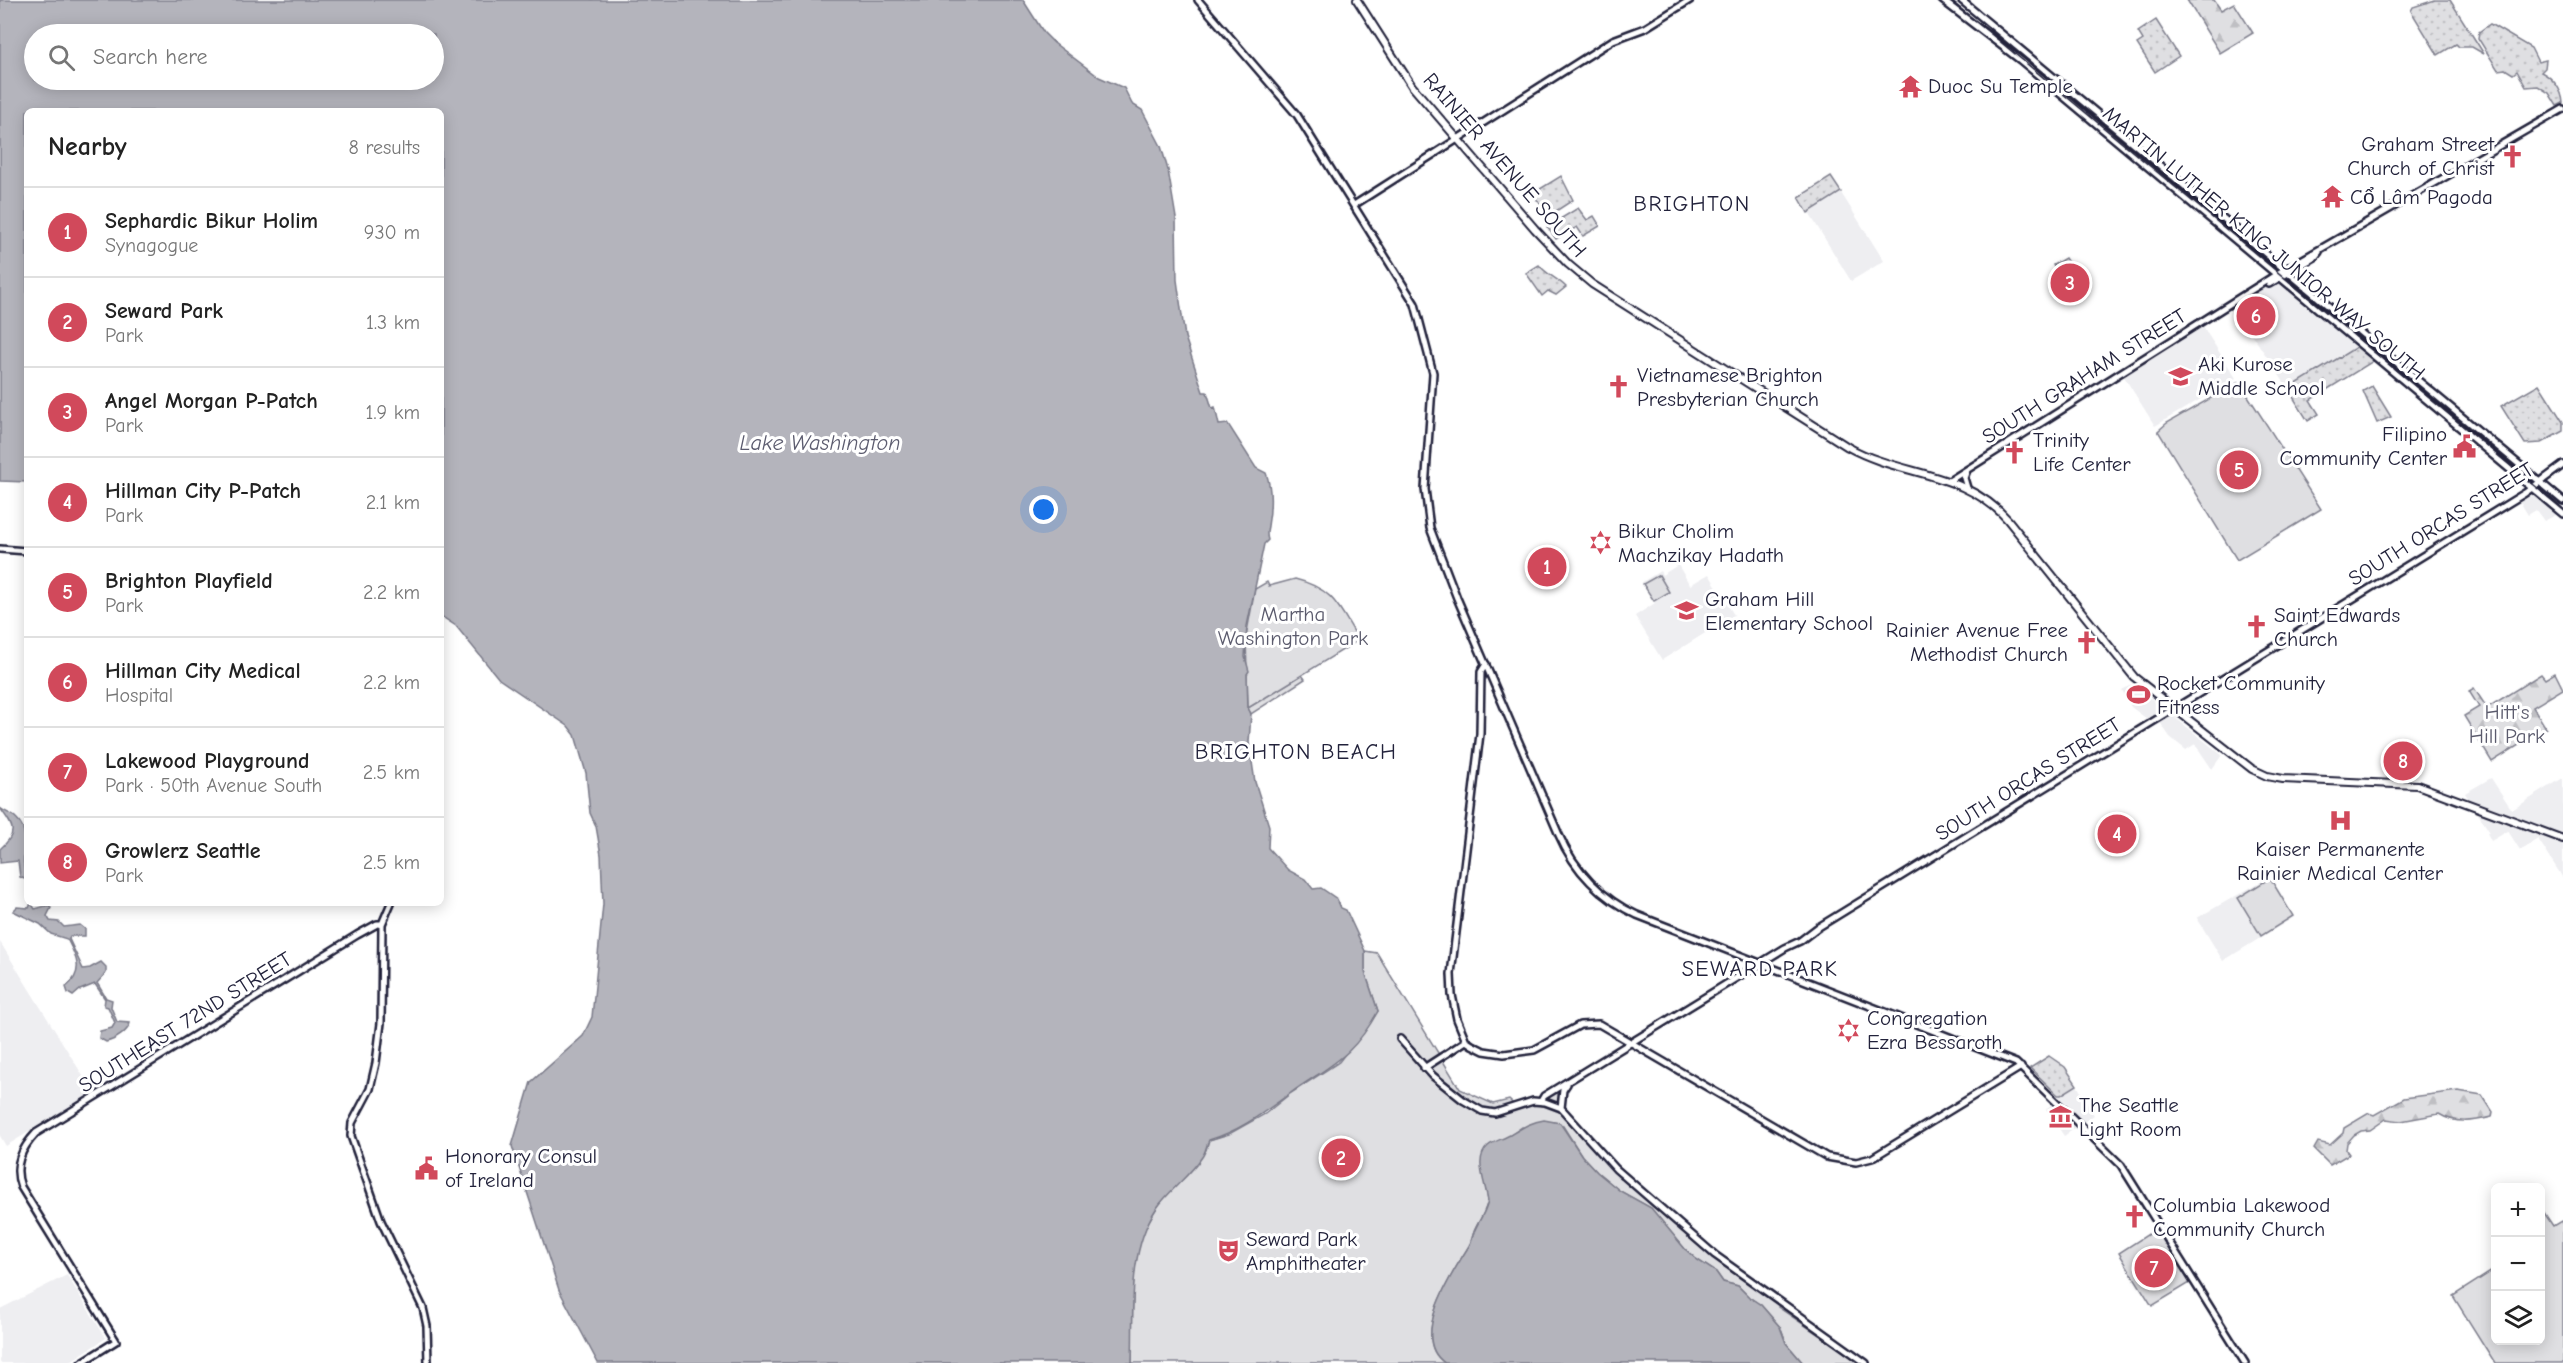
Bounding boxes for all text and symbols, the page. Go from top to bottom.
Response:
search box [24,24,444,90]
icon: search [45,41,78,74]
text: Search here [93,44,208,70]
street label: RAINIER AVENUE SOUTH [1418,68,1592,262]
temple icon: Duoc Su Temple [1897,73,1923,99]
place label: Duoc Su Temple [1928,74,2073,98]
street label: MARTIN LUTHER KING JUNIOR WAY SOUTH [2098,101,2430,385]
text: Nearby [48,132,127,162]
place label: Graham Street Church of Christ [2347,132,2495,180]
text: 8 results [348,136,420,159]
church icon: Graham Street Church of Christ [2499,143,2525,169]
temple icon: Cổ Lâm Pagoda [2319,184,2345,210]
place label: Cổ Lâm Pagoda [2350,185,2493,209]
district label: BRIGHTON [1633,191,1751,217]
text: Sephardic Bikur Holim [105,208,318,234]
text: 1 [64,221,71,244]
text: 930 m [364,221,420,244]
text: Synagogue [105,234,198,257]
pin: 3 [2050,260,2090,306]
pin: 6 [2236,294,2276,338]
text: Seward Park [105,298,223,324]
street label: SOUTH GRAHAM STREET [1978,303,2190,449]
text: 2 [63,311,72,334]
text: 1.3 km [366,311,420,334]
text: Park [105,324,143,347]
place label: Aki Kurose Middle School [2198,352,2325,400]
place label: Vietnamese Brighton Presbyterian Church [1637,363,1823,411]
school or university icon: Aki Kurose Middle School [2167,363,2193,389]
church icon: Vietnamese Brighton Presbyterian Church [1606,374,1632,400]
text: Angel Morgan P-Patch [105,388,318,414]
text: 3 [63,401,72,424]
text: 1.9 km [366,401,420,424]
text: Park [105,414,143,437]
place label: Filipino Community Center [2279,422,2448,470]
place label: Trinity Life Center [2033,428,2131,476]
water label: Lake Washington [740,430,900,456]
public building icon: Filipino Community Center [2452,433,2478,459]
church icon: Trinity Life Center [2002,439,2028,465]
pin: 5 [2220,448,2258,492]
street label: SOUTH ORCAS STREET [2344,457,2538,591]
text: Hillman City P-Patch [105,478,301,504]
text: 4 [63,491,72,514]
text: 2.1 km [366,491,420,514]
your location [1029,495,1058,524]
text: Park [105,504,143,527]
place label: Bikur Cholim Machzikay Hadath [1618,519,1784,567]
synagogue icon: Bikur Cholim Machzikay Hadath [1587,530,1613,556]
pin: 1 [1528,544,1566,590]
text: Brighton Playfield [105,568,273,594]
text: 5 [62,581,73,604]
text: 2.2 km [363,581,420,604]
place label: Graham Hill Elementary School [1705,587,1873,635]
text: Park [105,594,143,617]
school or university icon: Graham Hill Elementary School [1674,598,1700,624]
park label: Martha Washington Park [1218,602,1368,650]
place label: Saint Edwards Church [2274,603,2400,651]
church icon: Saint Edwards Church [2243,614,2269,640]
place label: Rainier Avenue Free Methodist Church [1886,618,2068,666]
church icon: Rainier Avenue Free Methodist Church [2073,629,2099,655]
text: Hillman City Medical [105,658,301,684]
text: 6 [62,671,73,694]
text: 2.2 km [363,671,420,694]
place label: Rocket Community Fitness [2157,671,2326,719]
sports icon: Rocket Community Fitness [2126,682,2152,708]
text: Hospital [105,684,173,707]
park label: Hitt's Hill Park [2469,700,2545,748]
street label: SOUTH ORCAS STREET [1931,712,2125,846]
pin: 8 [2384,738,2422,783]
district label: BRIGHTON BEACH [1195,739,1397,765]
text: Lakewood Playground [105,748,309,774]
text: 7 [63,761,72,784]
text: 2.5 km [363,761,420,784]
text: Park · 50th Avenue South [105,774,322,797]
hospital icon: Kaiser Permanente Rainier Medical Center [2327,808,2353,834]
pin: 4 [2098,812,2136,856]
place label: Kaiser Permanente Rainier Medical Center [2237,837,2444,885]
text: Growlerz Seattle [105,838,261,864]
text: 8 [62,851,73,874]
text: 2.5 km [363,851,420,874]
text: Park [105,864,143,887]
street label: SOUTHEAST 72ND STREET [74,946,296,1097]
district label: SEWARD PARK [1682,956,1838,982]
place label: Congregation Ezra Bessaroth [1867,1006,2003,1054]
synagogue icon: Congregation Ezra Bessaroth [1836,1017,1862,1043]
place label: The Seattle Light Room [2079,1093,2182,1141]
museum icon: The Seattle Light Room [2048,1104,2074,1130]
pin: 2 [1322,1136,1360,1180]
place label: Honorary Consul of Ireland [445,1144,597,1192]
public building icon: Honorary Consul of Ireland [414,1155,440,1181]
map controls [2491,1183,2545,1345]
button: + [2491,1183,2545,1237]
place label: Columbia Lakewood Community Church [2153,1193,2330,1241]
church icon: Columbia Lakewood Community Church [2122,1204,2148,1230]
place label: Seward Park Amphitheater [1246,1227,1366,1275]
button: − [2491,1237,2545,1291]
theatre icon: Seward Park Amphitheater [1215,1238,1241,1264]
pin: 7 [2134,1246,2174,1290]
button: layers [2491,1291,2545,1345]

